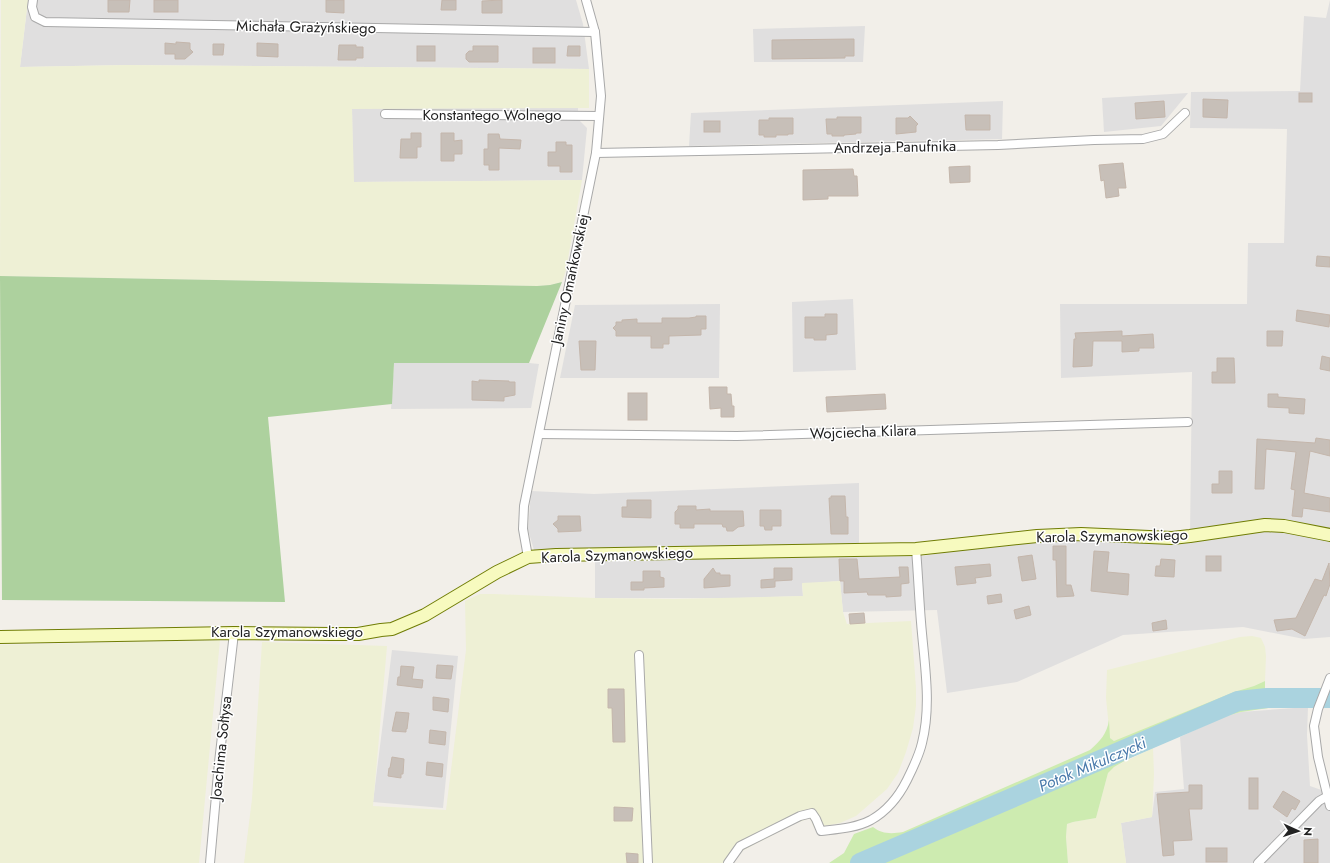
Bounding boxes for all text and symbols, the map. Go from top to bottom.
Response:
street label: Michała Grażyńskiego [236,15,376,39]
street label: Konstantego Wolnego [422,104,562,126]
street label: Andrzeja Panufnika [834,135,956,159]
street label: Janiny Omańkowskiej [545,212,595,348]
street label: Wojciecha Kilara [809,419,917,445]
street label: Karola Szymanowskiego [1036,524,1188,548]
street label: Karola Szymanowskiego [541,541,693,569]
street label: Karola Szymanowskiego [211,621,363,643]
street label: Joachima Sołtysa [204,695,237,803]
water label: Potok Mikulczycki [1035,731,1151,798]
north arrow [1278,811,1318,851]
text: N [1300,827,1316,836]

